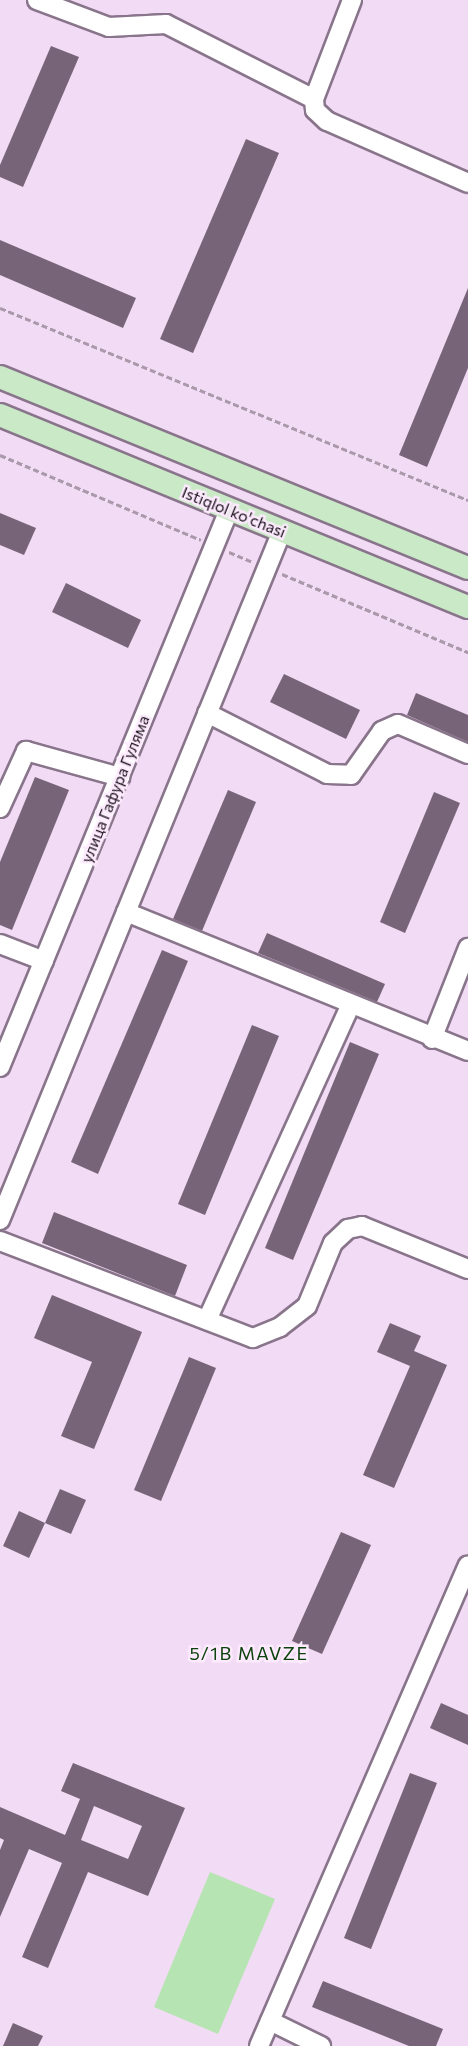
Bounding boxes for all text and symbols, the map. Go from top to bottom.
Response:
street label: Istiqlol ko'chasi [179,482,289,542]
street label: улица Гафура Гуляма [77,712,153,866]
district label: 5/1B MAVZE [189,1642,309,1664]

